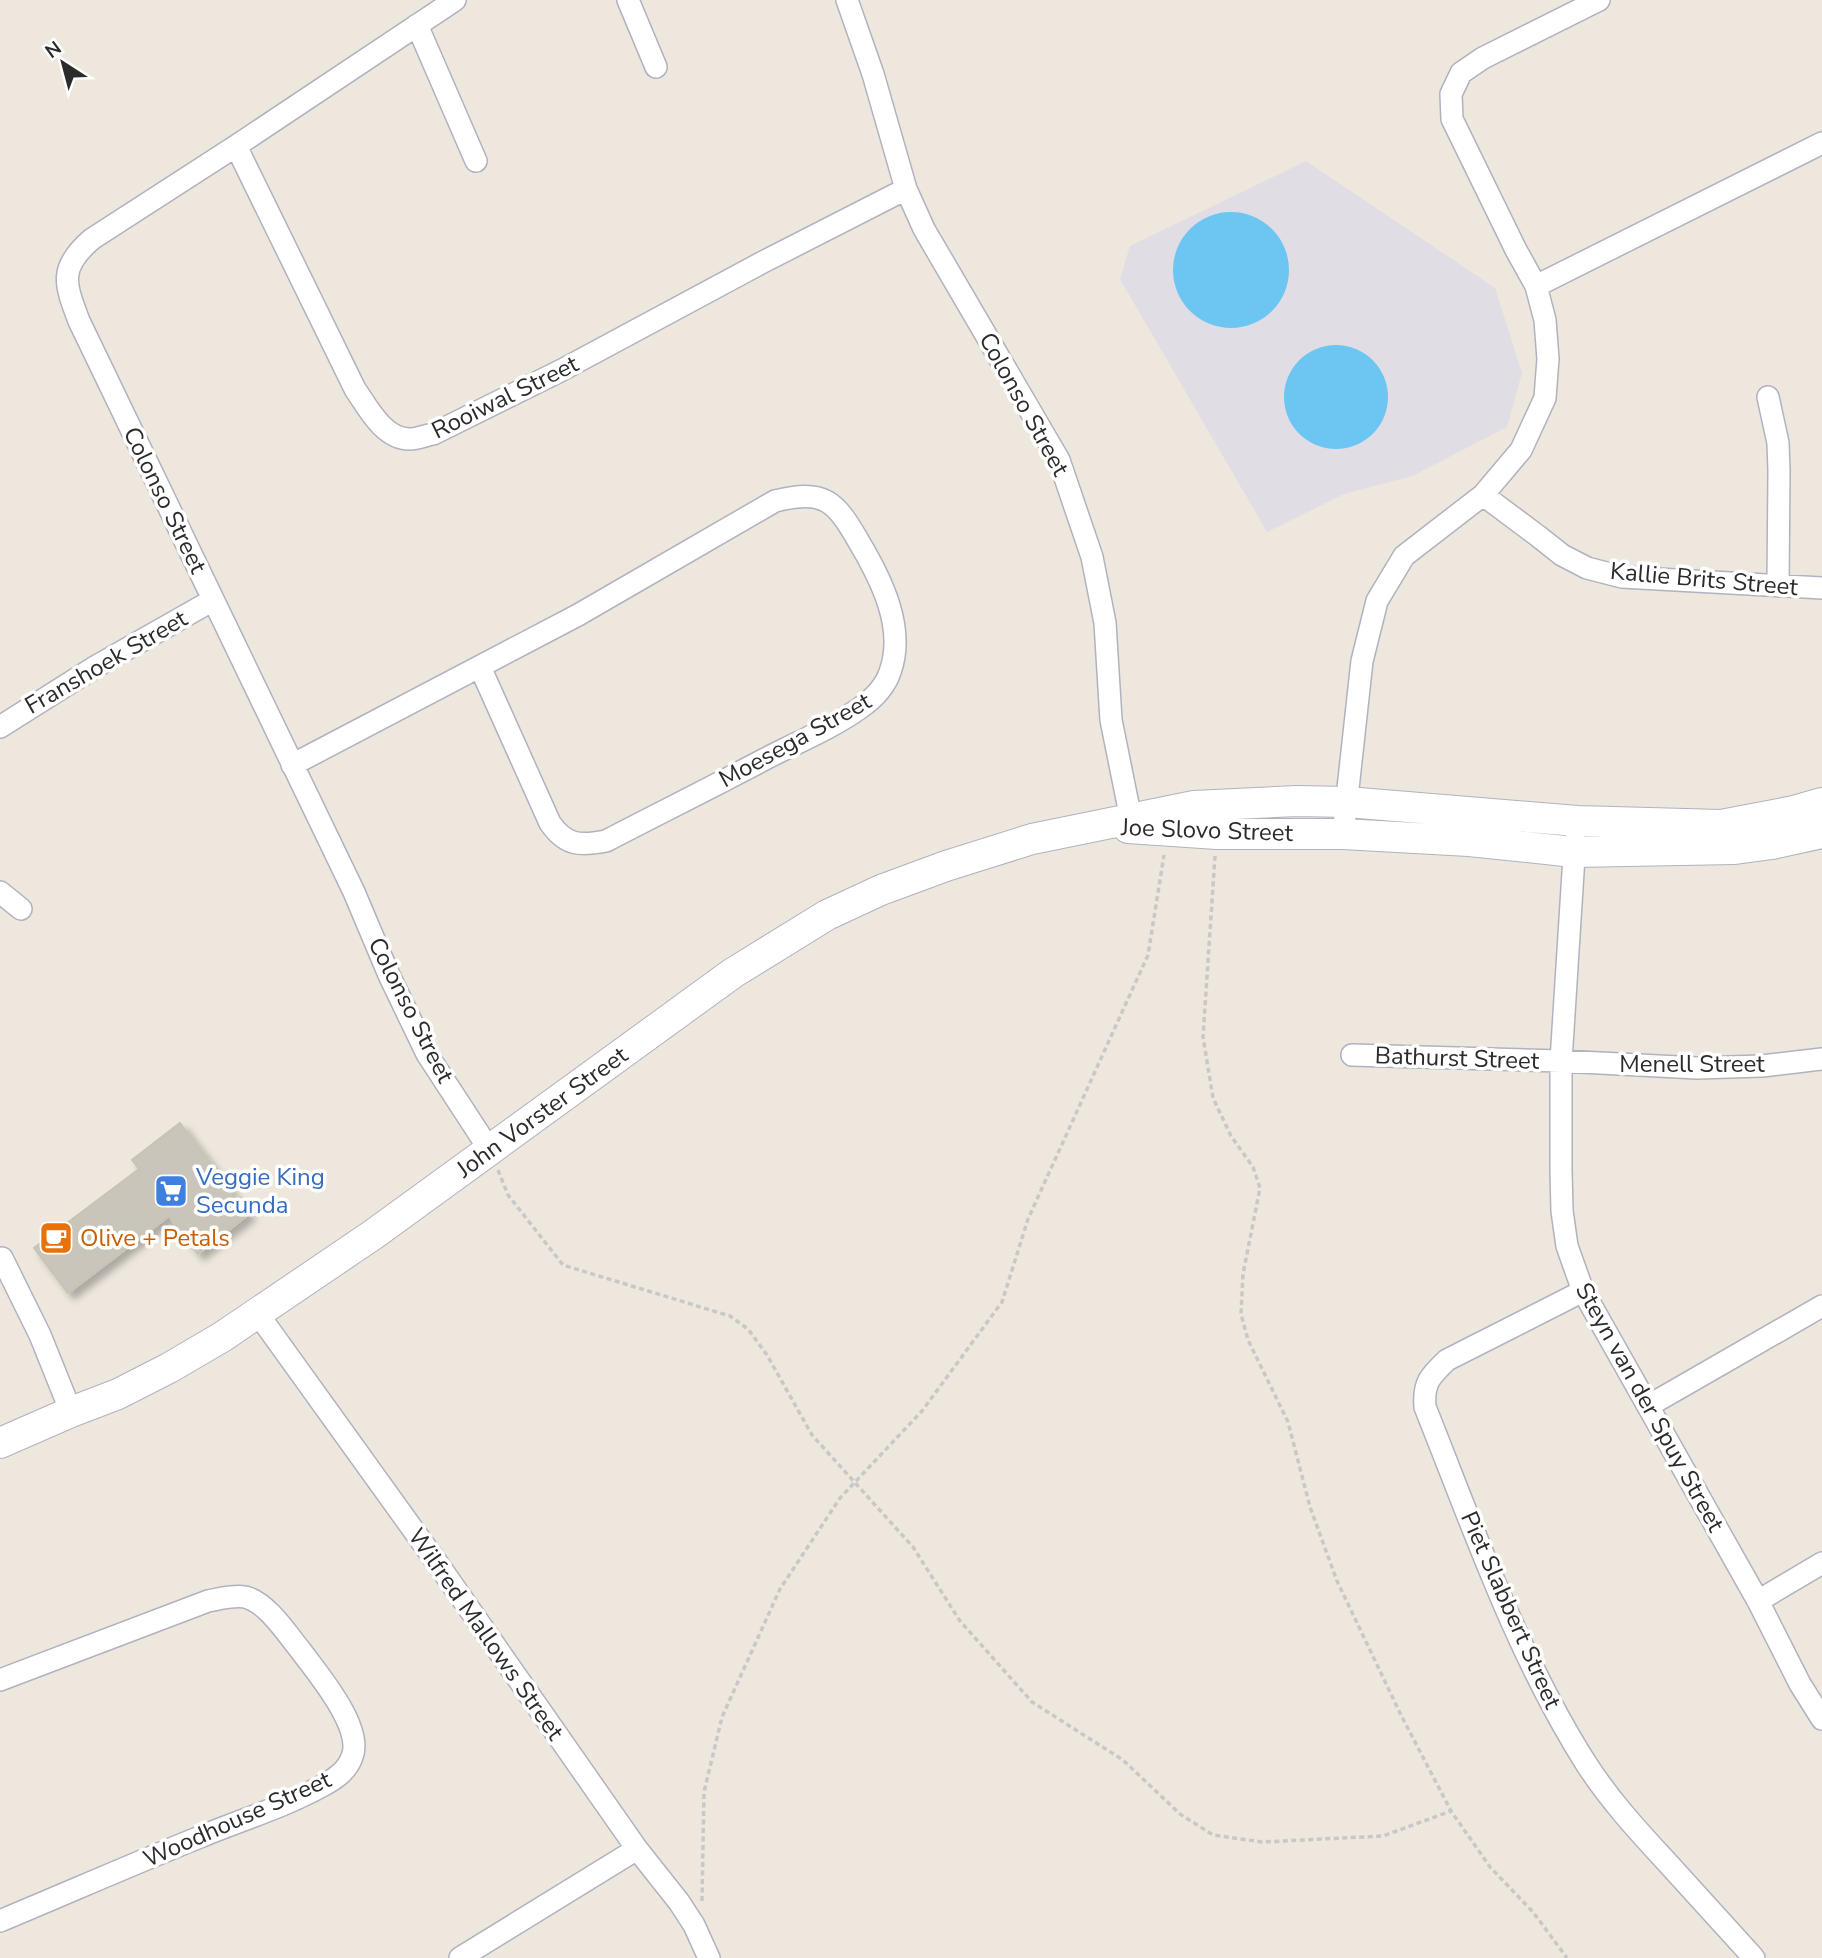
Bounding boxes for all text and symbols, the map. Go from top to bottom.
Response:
north arrow [28,28,98,98]
text: N [40,35,67,65]
street label: Colonso Street [971,327,1077,482]
street label: Rooiwal Street [426,347,584,446]
street label: Colonso Street [116,421,215,579]
street label: Kallie Brits Street [1609,555,1800,603]
street label: Franshoek Street [19,602,194,722]
street label: Moesega Street [713,685,877,795]
street label: Joe Slovo Street [1119,811,1294,849]
street label: Colonso Street [361,932,462,1089]
street label: John Vorster Street [449,1039,634,1186]
street label: Bathurst Street [1374,1039,1540,1077]
street label: Menell Street [1619,1048,1765,1080]
place label: Veggie King Secunda [195,1161,325,1221]
supermarket icon: Veggie King Secunda [152,1172,190,1210]
cafe icon: Olive + Petals [37,1219,75,1257]
place label: Olive + Petals [80,1222,230,1254]
street label: Steyn van der Spuy Street [1568,1277,1732,1538]
street label: Piet Slabbert Street [1453,1506,1569,1714]
street label: Wilfred Mallows Street [401,1522,572,1747]
street label: Woodhouse Street [138,1763,336,1875]

